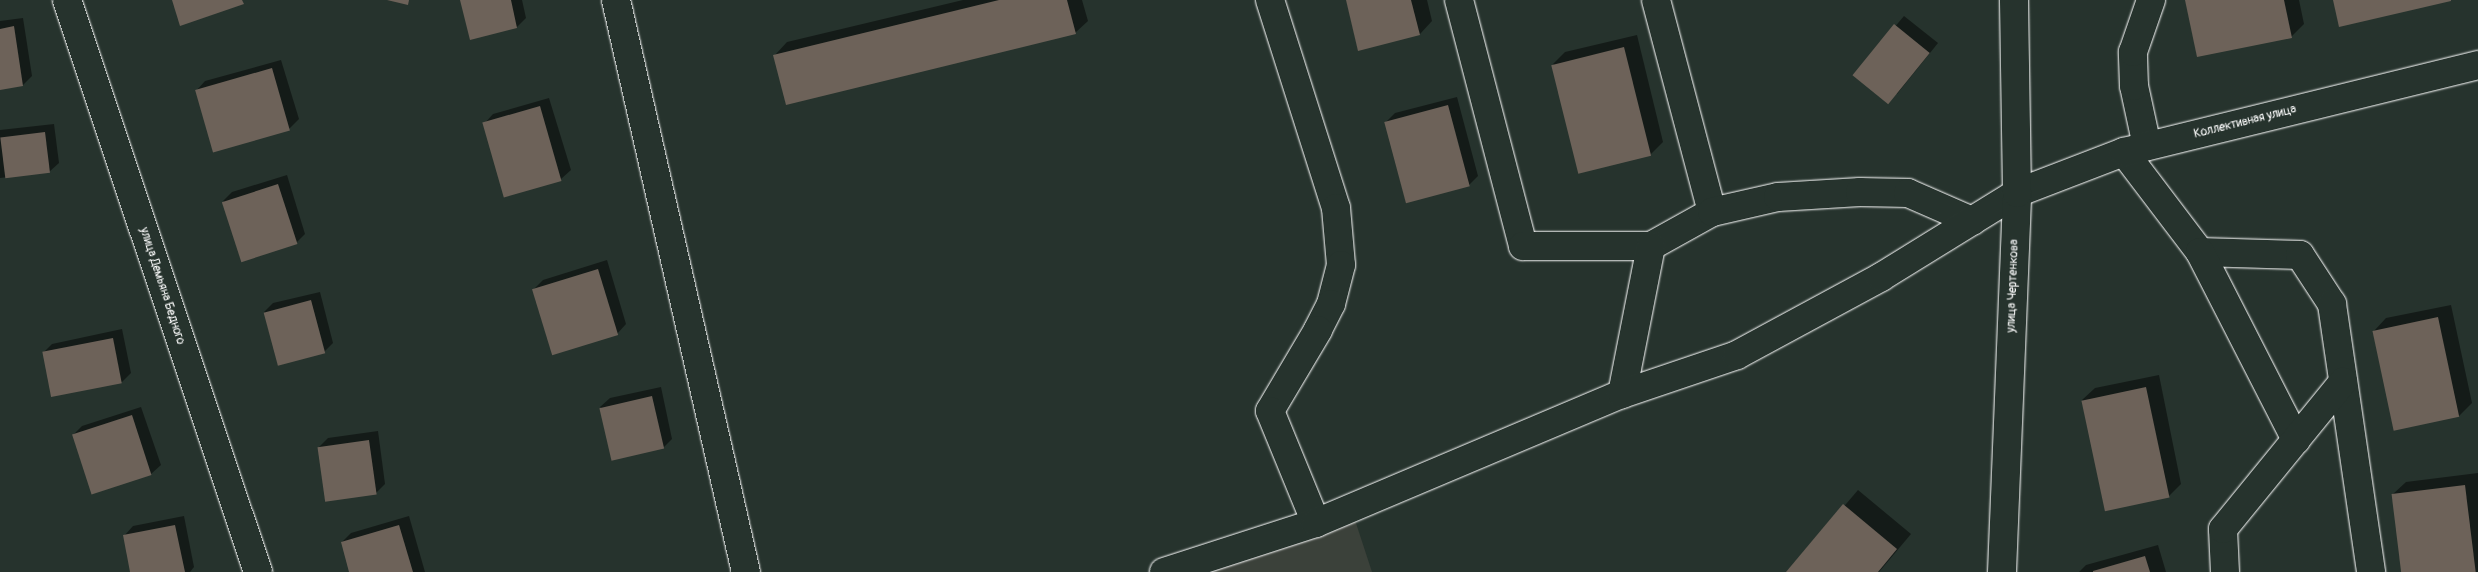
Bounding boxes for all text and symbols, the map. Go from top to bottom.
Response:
street label: Коллективная улица [2192,102,2298,142]
street label: улица Демьяна Бедного [136,226,188,346]
street label: улица Чертенкова [2004,239,2022,333]

